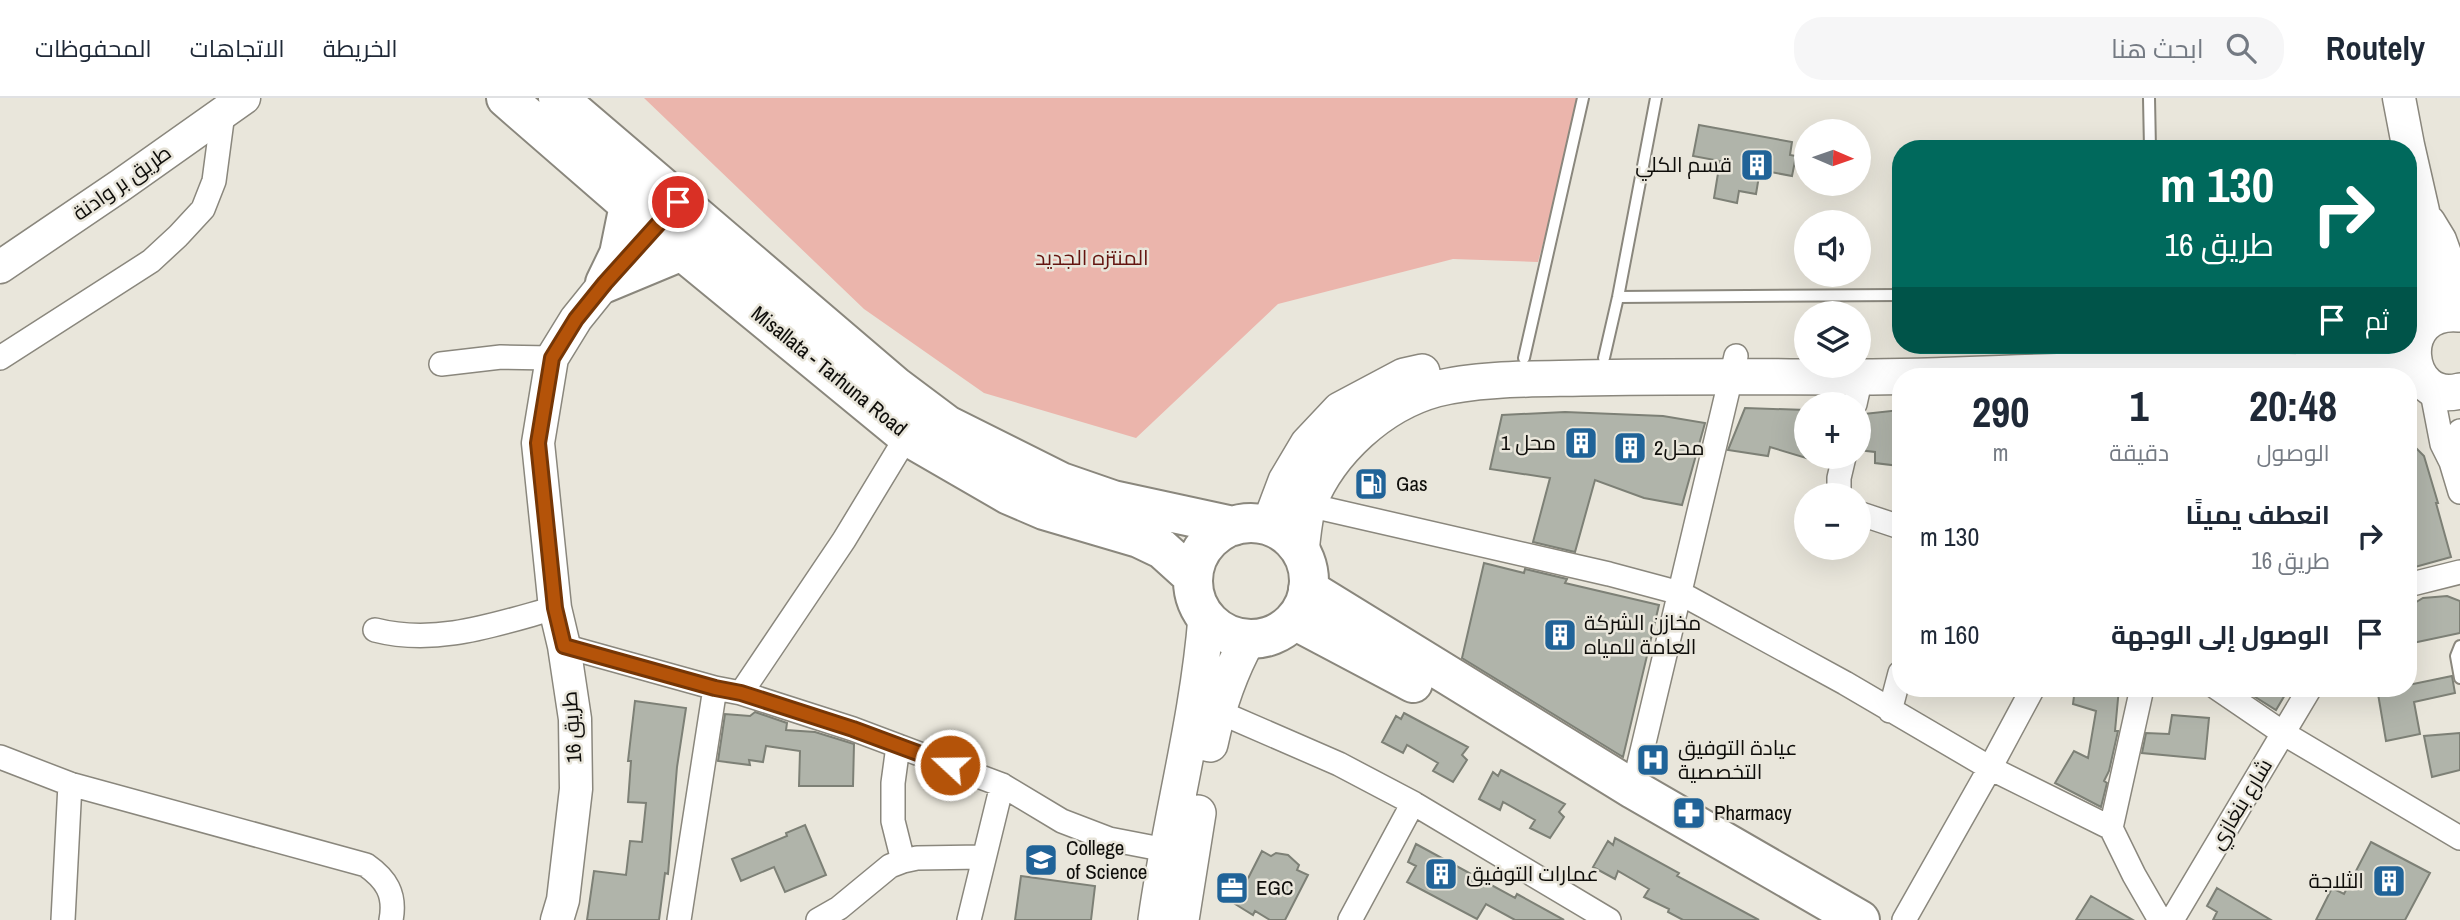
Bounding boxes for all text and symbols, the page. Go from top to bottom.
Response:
search box [1794,17,2284,80]
text: Routely [2326,26,2425,70]
icon: search [2222,29,2260,67]
text: ابحث هنا [2111,31,2204,66]
text: المحفوظات [35,32,152,64]
text: الاتجاهات [190,32,285,64]
text: الخريطة [323,32,398,64]
north arrow [1794,119,1871,196]
map controls [1794,119,1871,560]
street label: طريق بر وادنة [67,138,177,227]
building icon: قسم الكلي [1738,146,1776,184]
place label: قسم الكلي [1635,150,1732,181]
text: 130 m [2160,151,2274,217]
icon: right [2298,168,2389,259]
pin [648,172,708,232]
icon: arrive [659,183,697,221]
button: sound [1794,210,1871,287]
text: طريق 16 [2164,223,2274,266]
park label: المنتزه الجديد [1035,243,1149,272]
street label: Misallata - Tarhuna Road [745,299,913,442]
button: layers [1794,301,1871,378]
icon: arrive [2313,301,2351,339]
text: ثم [2365,303,2389,338]
text: 1 [2130,378,2149,434]
text: 20:48 [2249,378,2337,434]
text: 290 [1972,384,2029,440]
button: + [1794,392,1871,469]
building icon: محل 1 [1562,424,1600,462]
place label: محل 1 [1501,428,1556,457]
building icon: محل2 [1611,429,1649,467]
place label: محل2 [1654,433,1704,462]
text: m [1993,437,2009,468]
text: دقيقة [2109,437,2169,468]
text: الوصول [2256,437,2330,468]
fuel station icon: Gas [1352,465,1390,503]
place label: Gas [1396,469,1428,498]
button: − [1794,483,1871,560]
text: انعطف يمينًا [2185,497,2330,532]
icon: right [2351,517,2389,555]
text: 130 m [1920,519,1979,554]
text: طريق 16 [2251,545,2330,576]
place label: مخازن الشركة العامة للمياه [1584,608,1701,661]
icon: arrive [2351,615,2389,653]
building icon: مخازن الشركة العامة للمياه [1541,616,1579,654]
text: 160 m [1920,617,1979,652]
text: الوصول إلى الوجهة [2111,617,2330,652]
street label: طريق 16 [555,690,588,764]
position arrow [913,728,987,802]
place label: عيادة التوفيق التخصصية [1678,733,1797,786]
hospital icon: عيادة التوفيق التخصصية [1634,741,1672,779]
street label: شارع بنغازي [2202,753,2281,856]
pharmacy icon: Pharmacy [1670,794,1708,832]
place label: Pharmacy [1714,798,1792,827]
place label: College of Science [1066,833,1147,886]
school or university icon: College of Science [1022,841,1060,879]
building icon: عمارات التوفيق [1422,855,1460,893]
place label: عمارات التوفيق [1466,859,1599,888]
building icon: الثلاجة [2370,862,2408,900]
place label: الثلاجة [2309,866,2364,895]
office icon: EGC [1213,869,1251,907]
place label: EGC [1256,873,1293,902]

